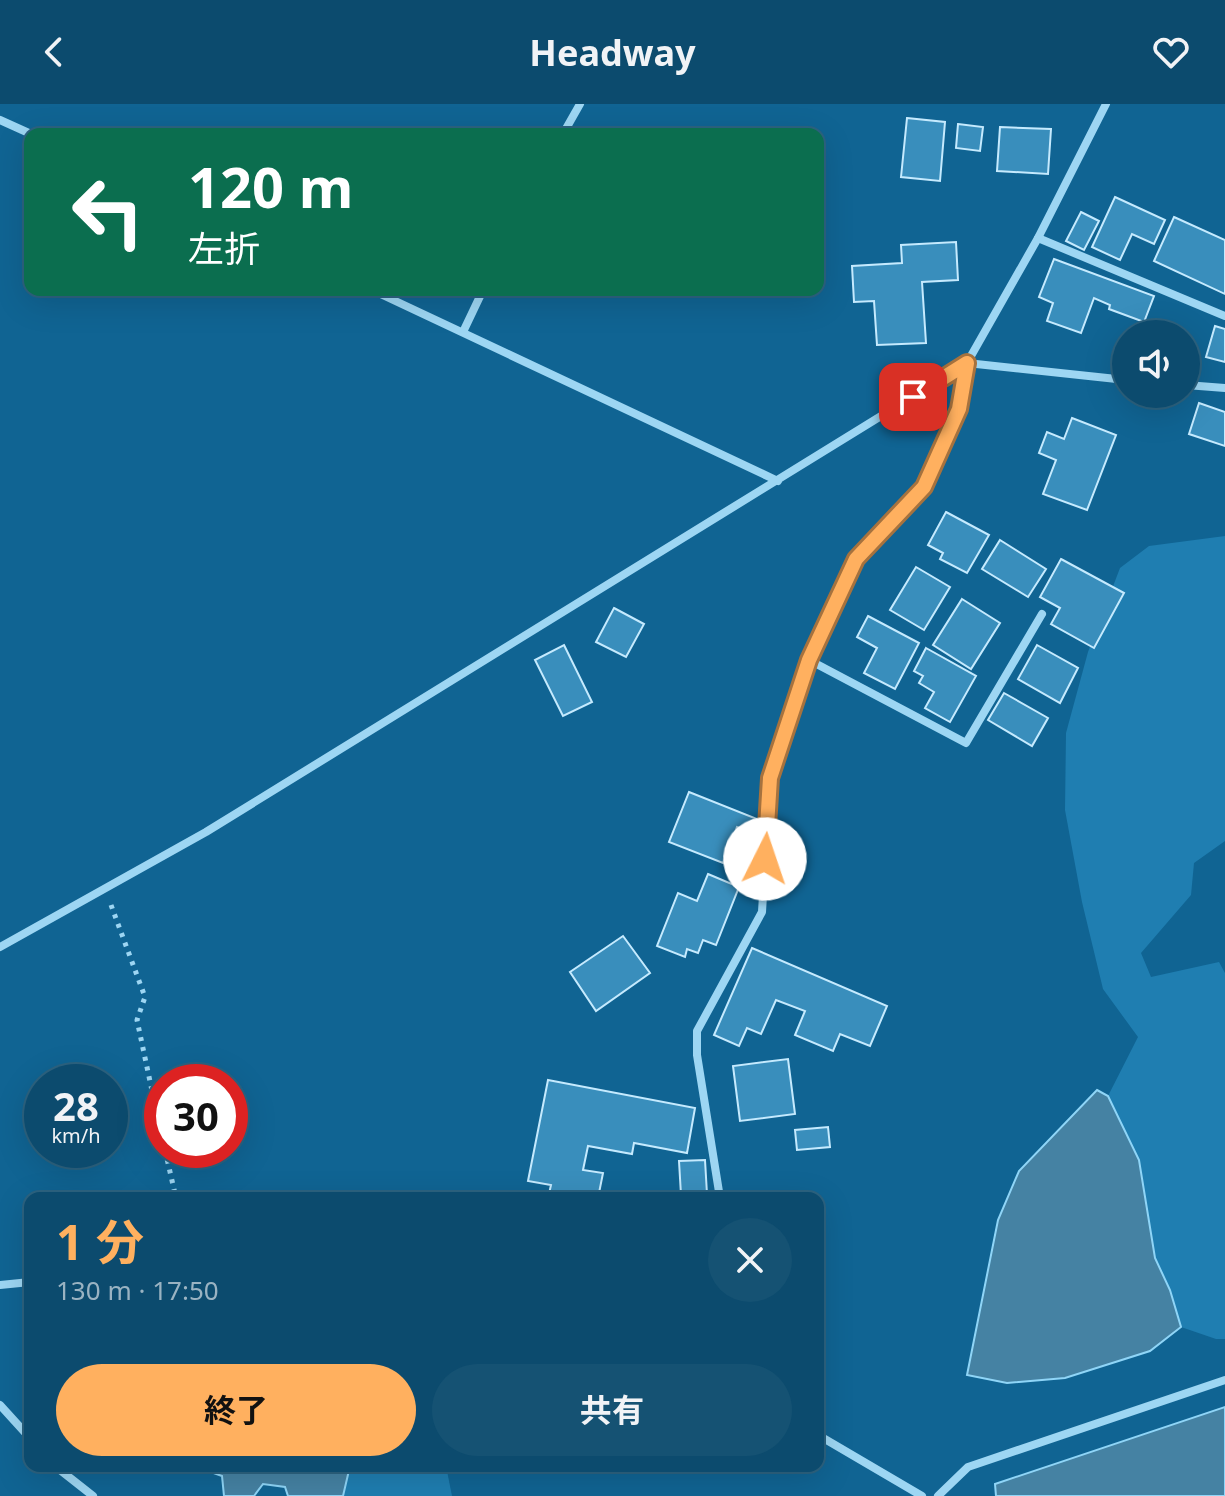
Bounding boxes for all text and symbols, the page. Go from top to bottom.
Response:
text: Headway [529,28,696,77]
icon: back [32,30,76,74]
icon: heart [1149,30,1193,74]
text: 120 m [188,148,353,224]
icon: left [56,160,160,264]
text: 左折 [188,224,260,273]
map controls [1112,320,1200,408]
button: sound [1112,320,1200,408]
pin [879,363,947,431]
icon: arrive [891,375,935,419]
position arrow [723,817,807,901]
speed limit sign: 30 [144,1064,248,1168]
text: 28 [53,1078,99,1133]
text: km/h [51,1122,101,1149]
text: 1 分 [56,1209,144,1274]
button: close [708,1218,792,1302]
text: 130 m · 17:50 [56,1272,219,1308]
button: 終了 [56,1364,416,1456]
button: 共有 [432,1364,792,1456]

